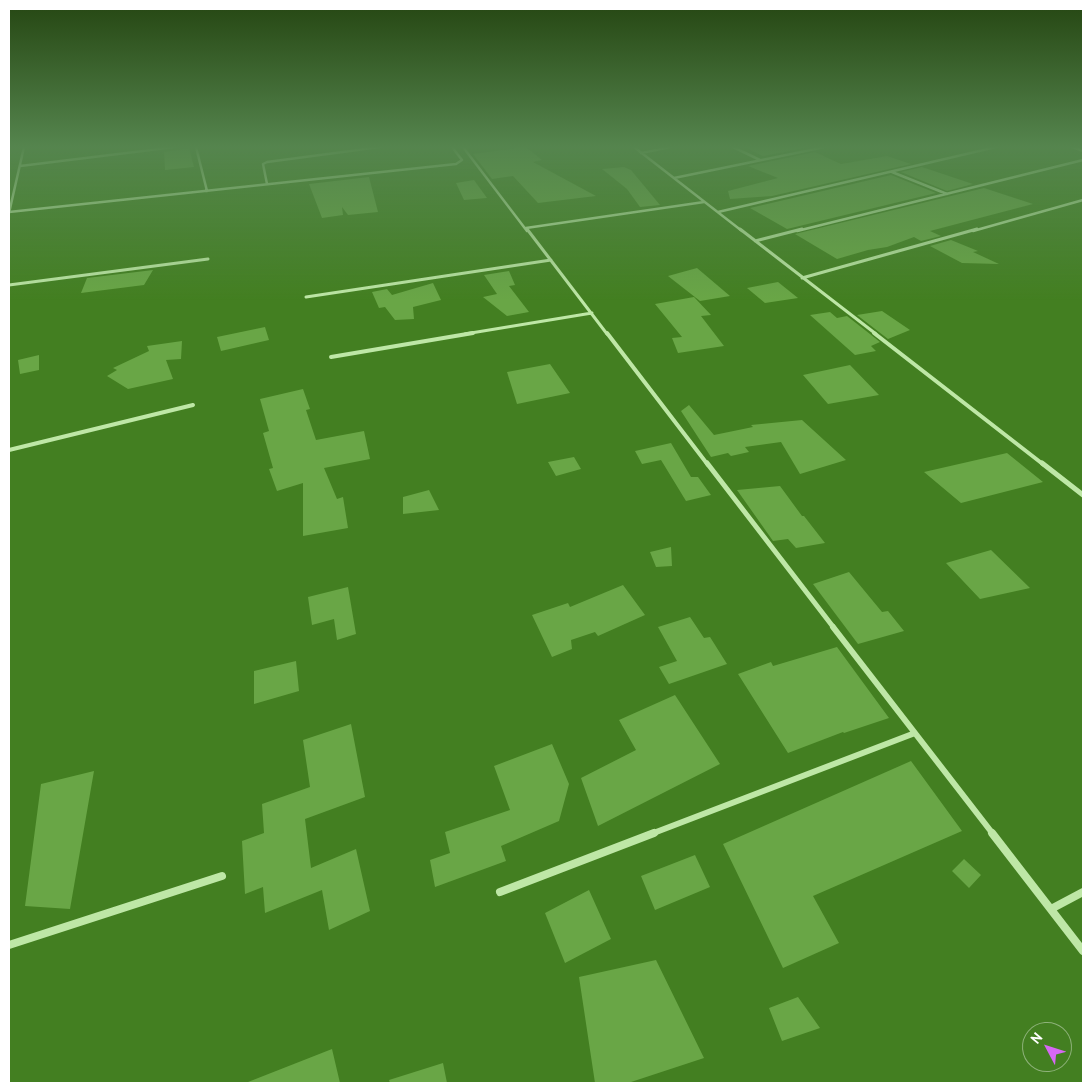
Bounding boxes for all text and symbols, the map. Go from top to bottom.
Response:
north arrow [1022,1022,1072,1072]
text: N [1026,1029,1046,1047]

